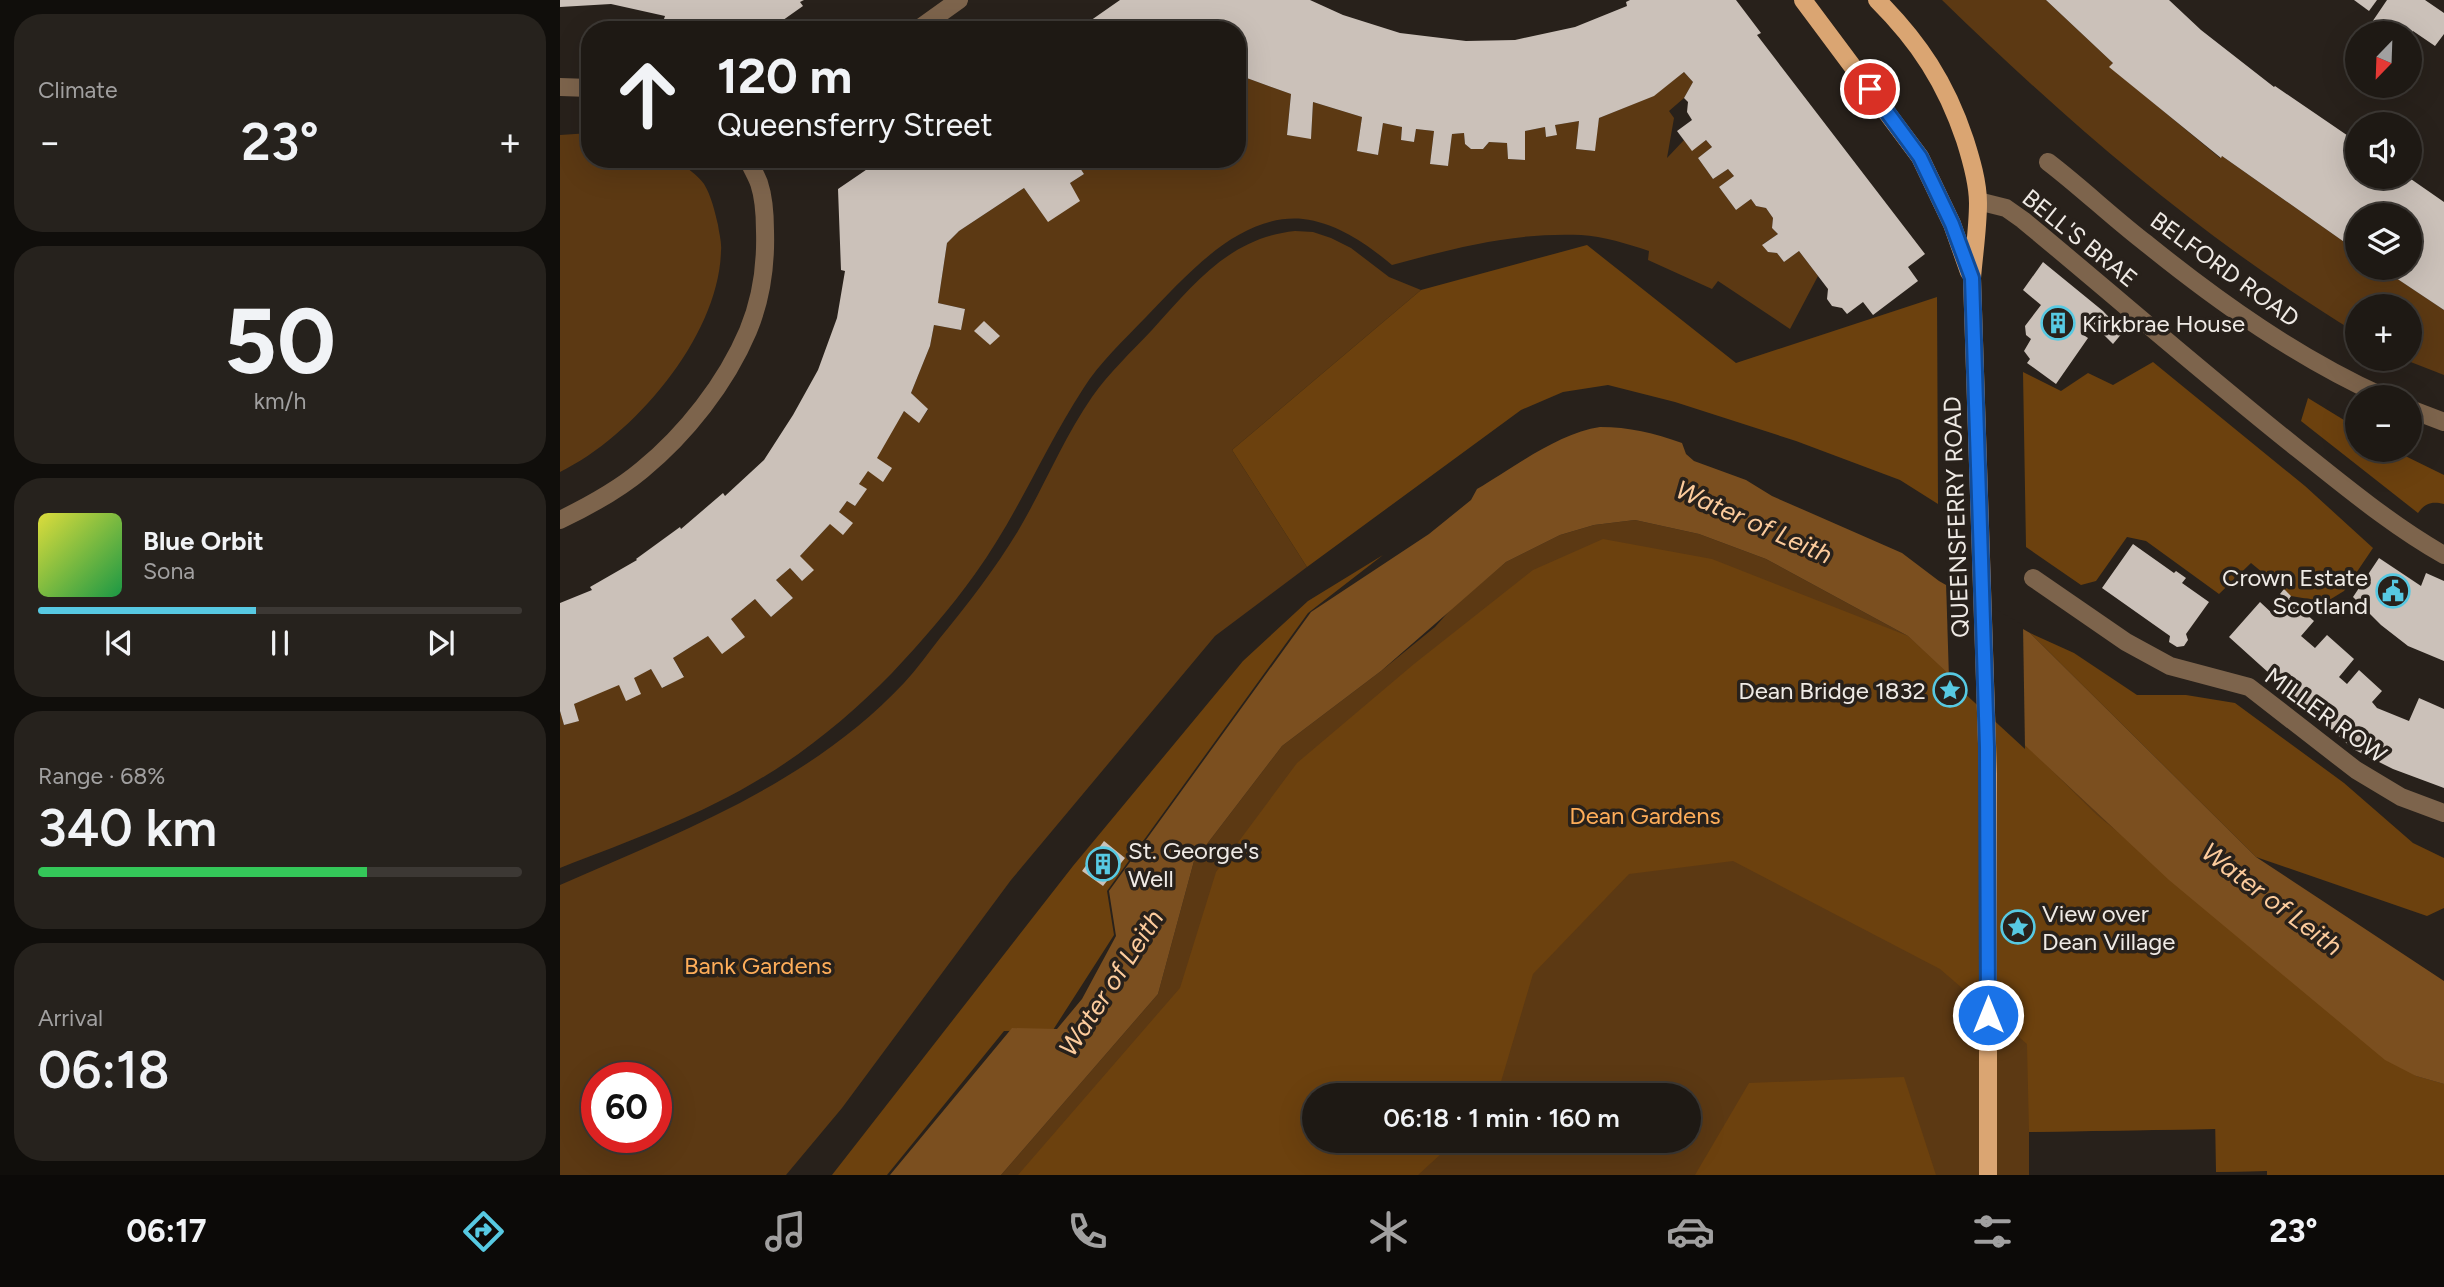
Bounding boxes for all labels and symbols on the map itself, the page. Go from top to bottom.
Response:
north arrow [2345,21,2422,98]
pin [1840,59,1900,119]
street label: BELL'S BRAE [2017,183,2143,293]
street label: BELFORD ROAD [2145,205,2305,333]
building icon: Kirkbrae House [2039,304,2077,342]
place label: Kirkbrae House [2082,309,2245,338]
street label: QUEENSFERRY ROAD [1937,396,1975,638]
water label: Water of Leith [1671,473,1837,571]
place label: Crown Estate Scotland [2222,563,2368,620]
public building icon: Crown Estate Scotland [2374,572,2412,610]
street label: MILLER ROW [2259,661,2393,769]
place icon: Dean Bridge 1832 [1931,671,1969,709]
place label: Dean Bridge 1832 [1738,676,1926,705]
park label: Dean Gardens [1569,801,1721,830]
place label: St. George's Well [1128,836,1259,893]
water label: Water of Leith [2195,836,2349,962]
building icon: St. George's Well [1084,845,1122,883]
place label: View over Dean Village [2042,899,2175,956]
water label: Water of Leith [1052,904,1170,1062]
place icon: View over Dean Village [1999,908,2037,946]
park label: Bank Gardens [684,951,832,980]
position arrow [1951,978,2025,1052]
speed limit sign: 60 [581,1062,672,1153]

